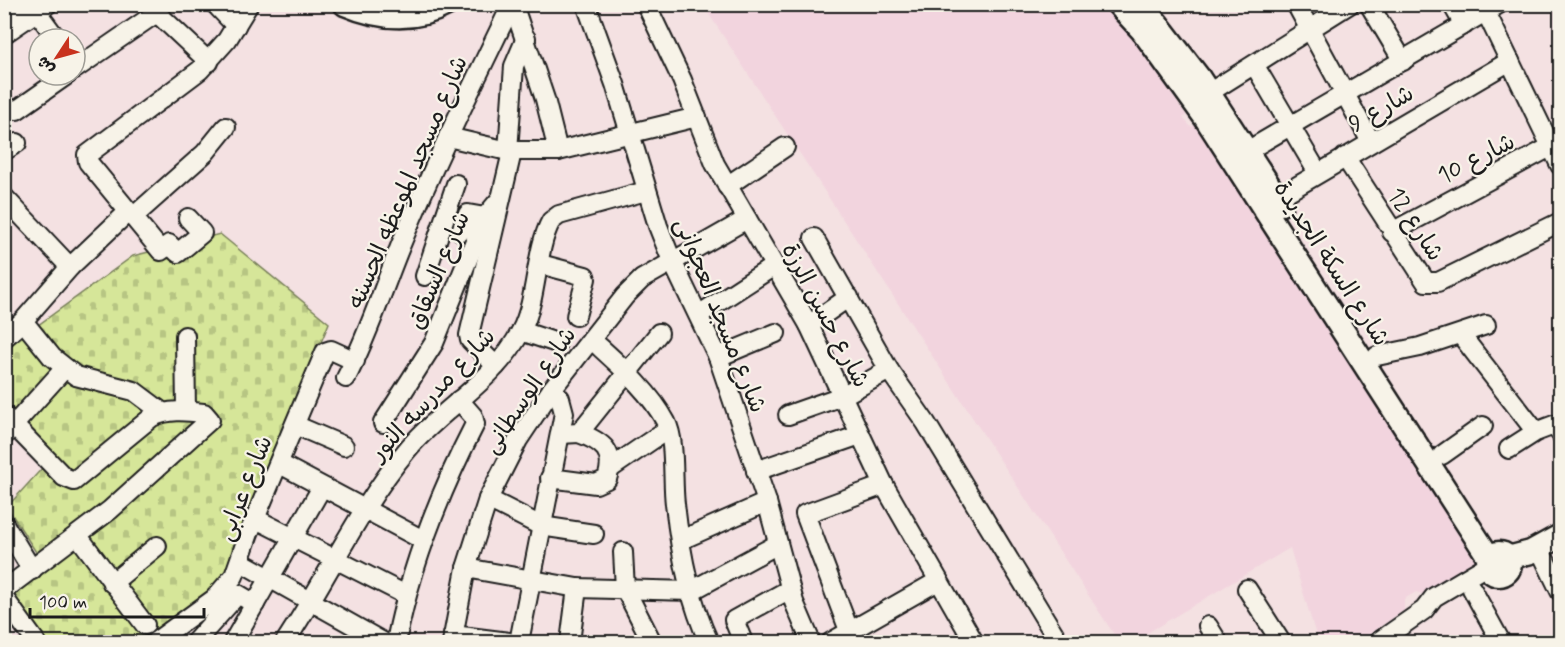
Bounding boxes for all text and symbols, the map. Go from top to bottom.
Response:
north arrow [27,27,87,87]
street label: شارع مسجد الموعظه الحسنه [341,51,476,314]
text: ش [32,52,60,78]
street label: شارع 9 [1344,78,1420,140]
street label: شارع 10 [1433,127,1521,192]
street label: شارع السكة الجديدة [1266,175,1396,353]
street label: شارع 12 [1379,182,1450,268]
street label: شارع السقاق [401,207,478,334]
street label: شارع مسجد العجوانى [666,213,773,418]
street label: شارع حسن الرزة [774,238,876,393]
street label: شارع الوسطانى [476,321,584,460]
street label: شارع مدرسه النور [362,322,503,470]
street label: شارع عرابى [210,431,281,546]
scale bar [30,581,204,619]
text: 100 m [39,591,87,615]

